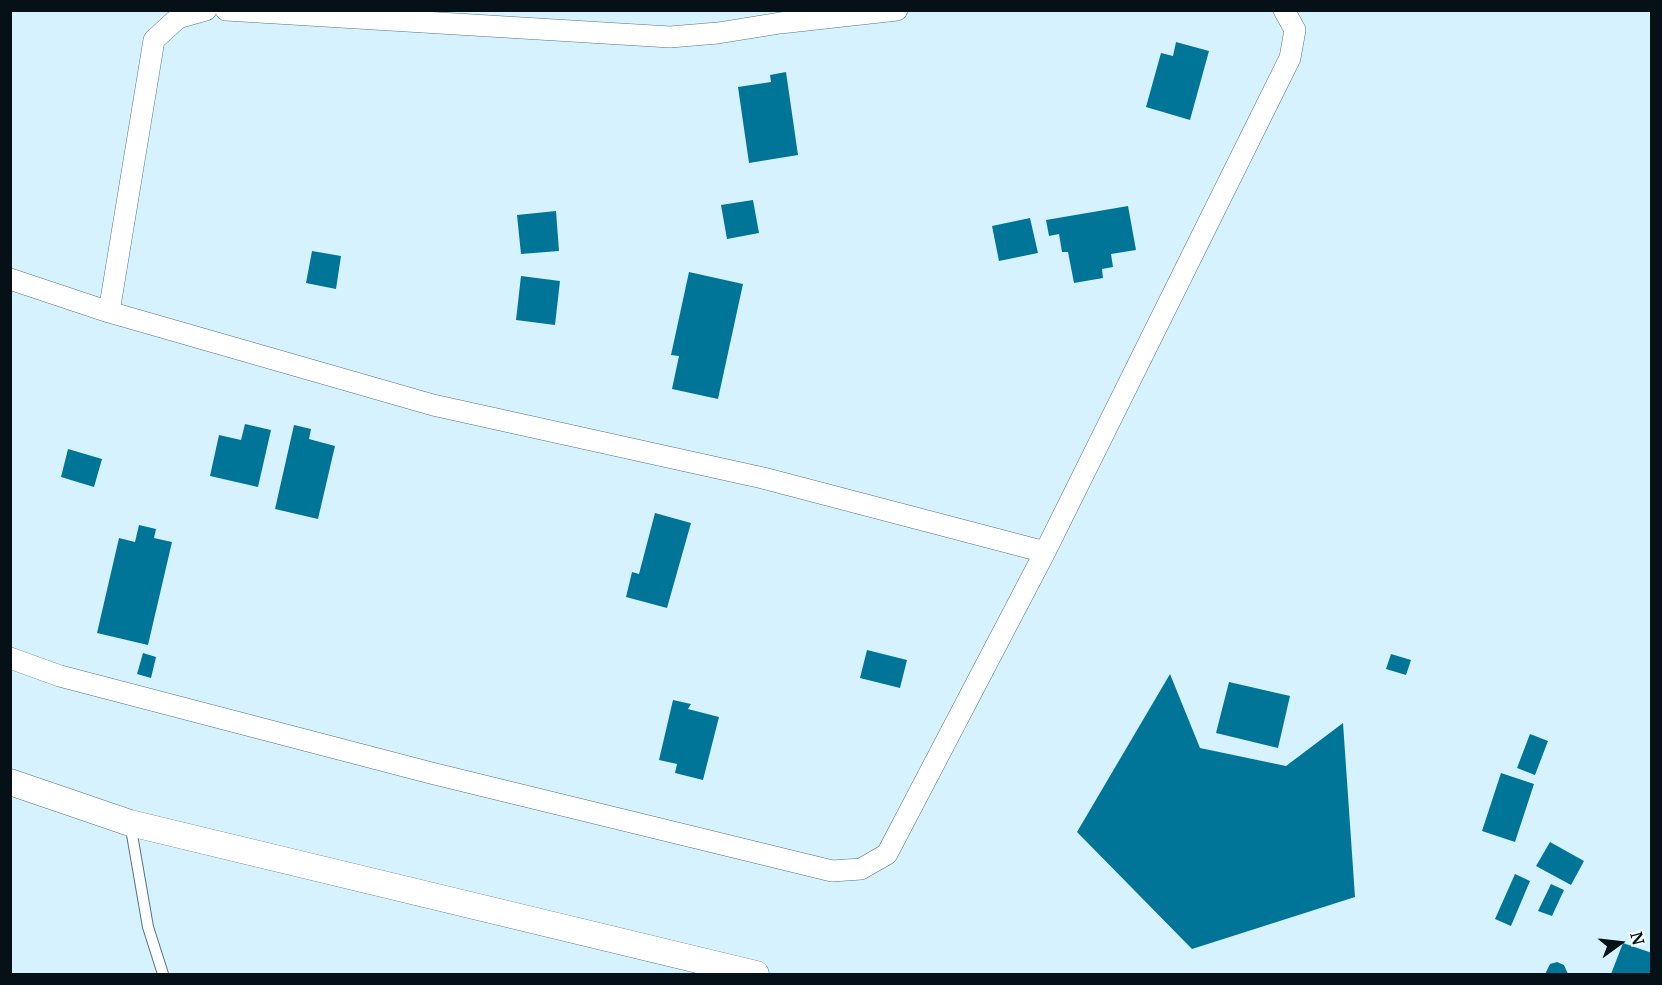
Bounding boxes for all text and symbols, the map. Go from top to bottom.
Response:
north arrow [1590,913,1650,973]
text: N [1626,930,1649,947]

